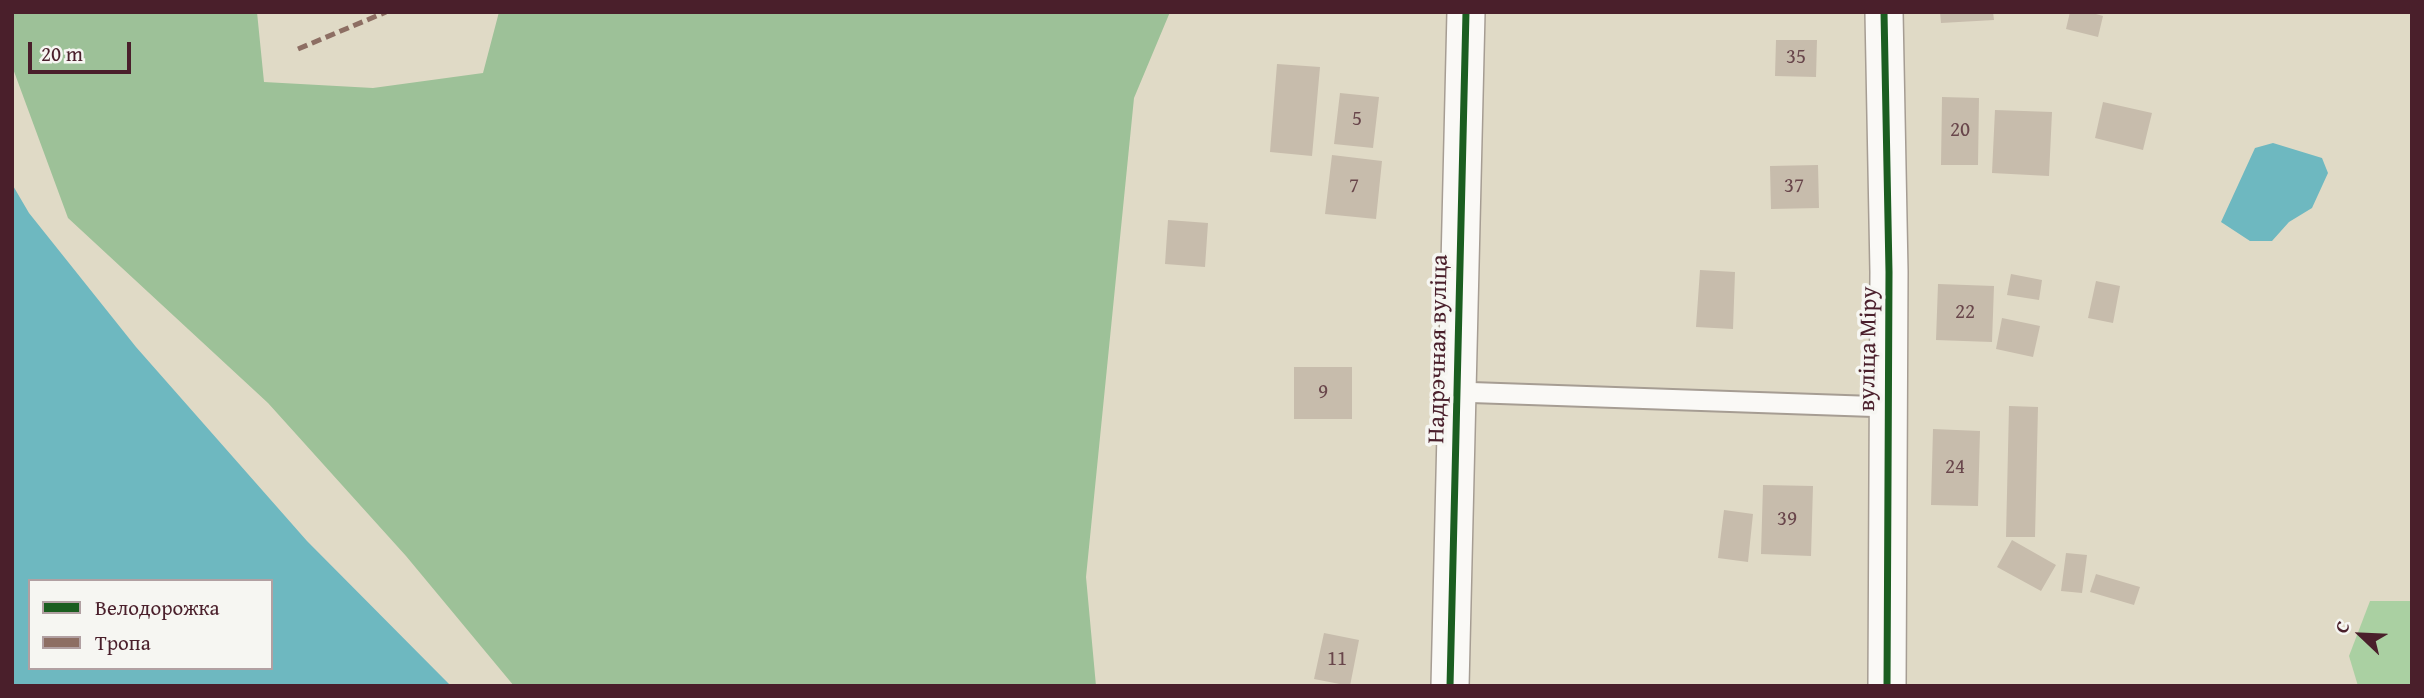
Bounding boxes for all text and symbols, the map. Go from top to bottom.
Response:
scale bar [32,28,135,72]
text: 20 m [41,38,83,69]
house number: 35 [1786,45,1806,71]
house number: 5 [1352,107,1362,133]
house number: 20 [1950,118,1970,144]
house number: 7 [1349,174,1359,200]
house number: 37 [1784,174,1804,200]
street label: Надрэчная вуліца [1423,254,1455,444]
street label: вуліца Міру [1854,286,1884,412]
house number: 22 [1955,300,1975,326]
house number: 9 [1318,380,1328,406]
house number: 24 [1945,455,1965,481]
house number: 39 [1777,507,1797,533]
legend [28,579,273,670]
text: Велодорожка [95,592,220,623]
north arrow [2326,600,2396,670]
text: С [2327,616,2357,637]
text: Тропа [95,627,151,658]
house number: 11 [1327,647,1347,673]

